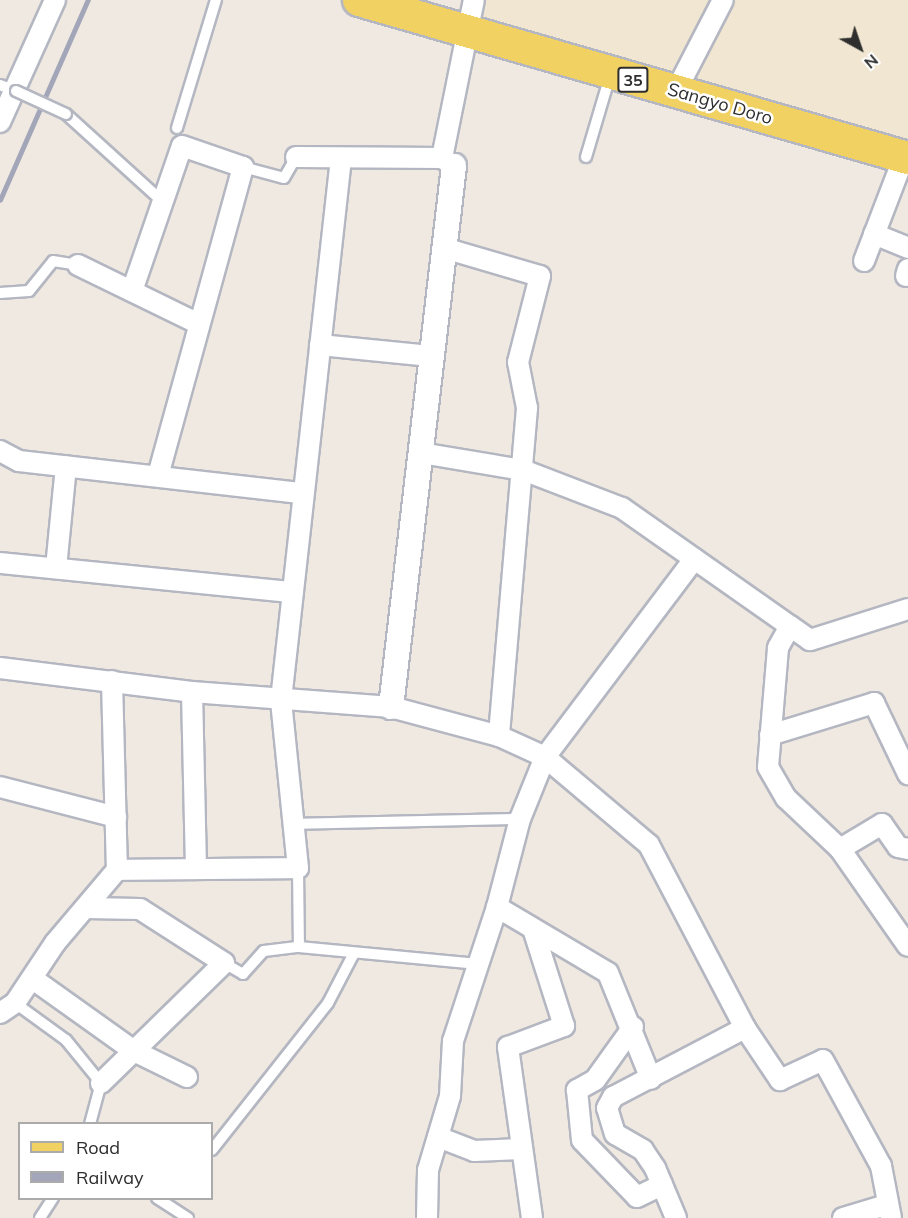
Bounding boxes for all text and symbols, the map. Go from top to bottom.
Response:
north arrow [830,18,890,78]
text: N [861,50,883,73]
road number: 35 [616,67,650,93]
street label: Sangyo Doro [665,79,775,129]
legend [18,1122,213,1200]
text: Road [76,1136,120,1159]
text: Railway [76,1166,144,1189]

